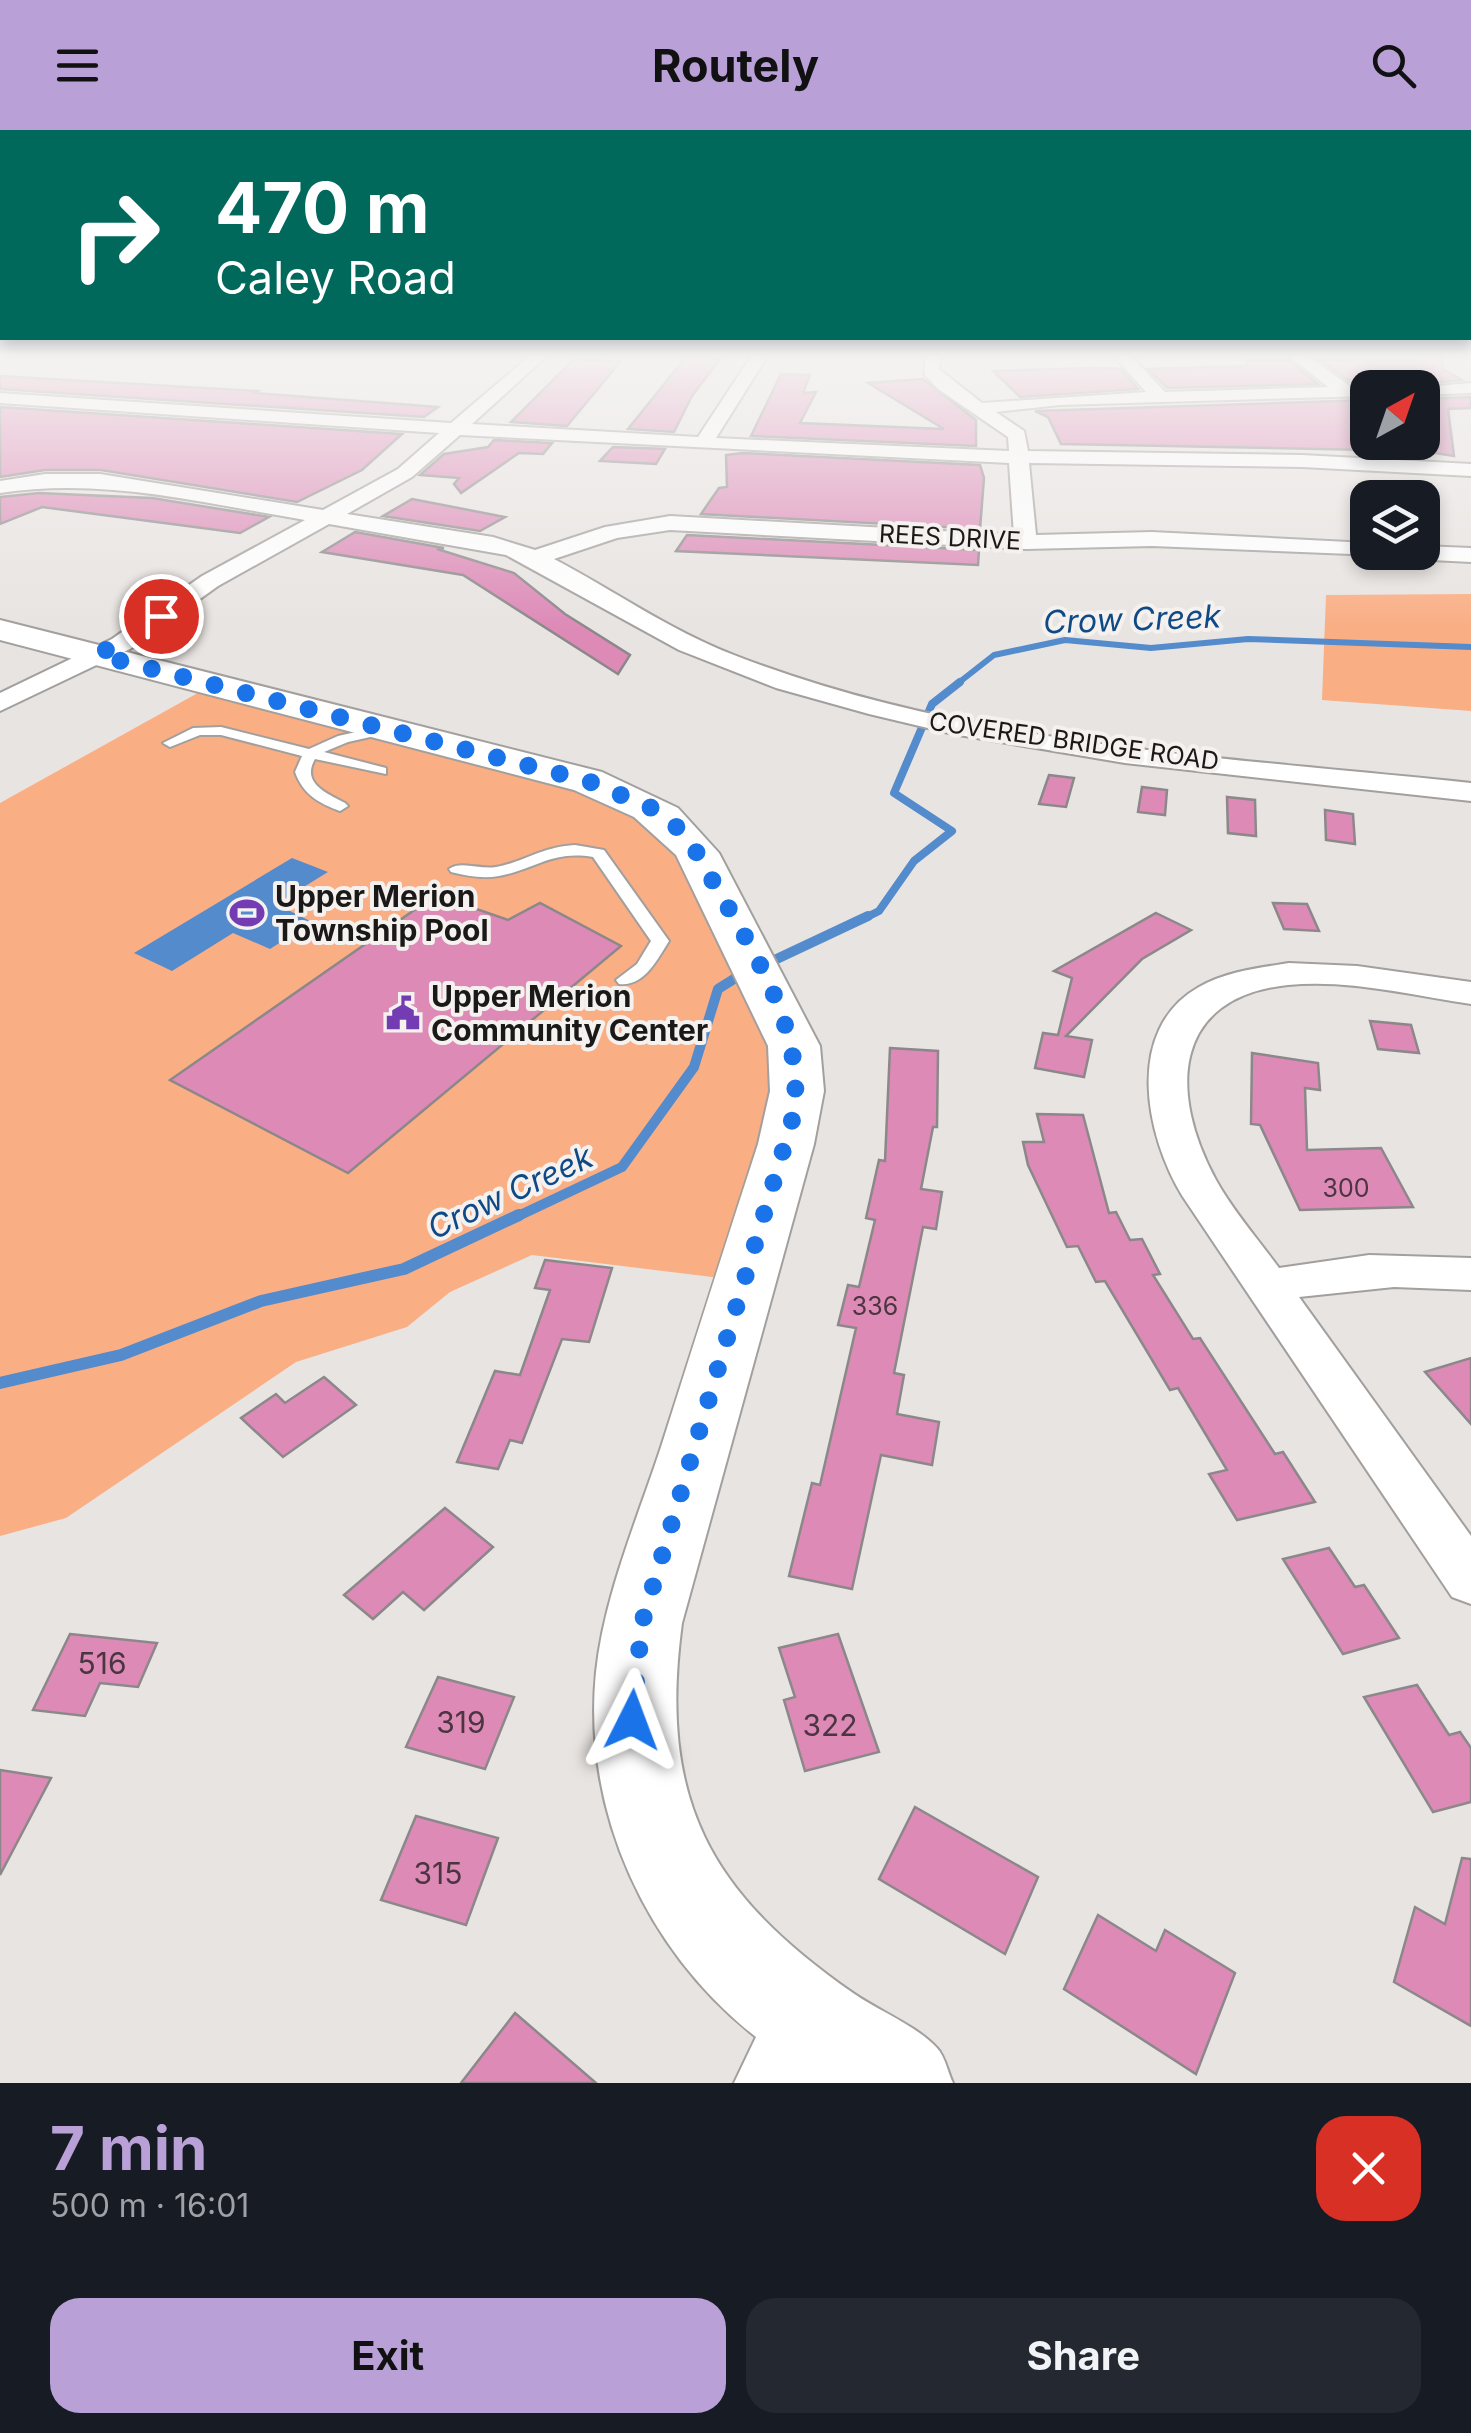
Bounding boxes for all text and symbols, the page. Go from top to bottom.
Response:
icon: menu [50,38,105,93]
text: Routely [652,38,819,93]
icon: search [1366,38,1421,93]
text: 470 m [215,165,430,250]
icon: right [50,170,180,300]
text: Caley Road [215,250,456,305]
north arrow [1350,370,1440,460]
map controls [1350,370,1440,570]
button: layers [1350,480,1440,570]
street label: REES DRIVE [878,518,1022,556]
pin [119,574,204,659]
icon: arrive [134,589,189,644]
water label: Crow Creek [1042,596,1223,642]
street label: COVERED BRIDGE ROAD [927,706,1221,776]
place label: Upper Merion Township Pool [275,878,489,948]
sports icon: Upper Merion Township Pool [228,894,266,932]
place label: Upper Merion Community Center [431,978,708,1048]
public building icon: Upper Merion Community Center [384,994,422,1032]
water label: Crow Creek [421,1136,600,1247]
house number: 300 [1323,1173,1370,1203]
house number: 336 [852,1291,898,1321]
house number: 516 [77,1645,127,1681]
position arrow [580,1668,684,1772]
house number: 319 [436,1704,486,1740]
house number: 322 [802,1707,858,1743]
house number: 315 [414,1855,462,1891]
text: 7 min [50,2112,207,2184]
button: close [1316,2116,1421,2221]
text: 500 m · 16:01 [50,2186,249,2225]
button: Exit [50,2298,726,2413]
button: Share [746,2298,1421,2413]

